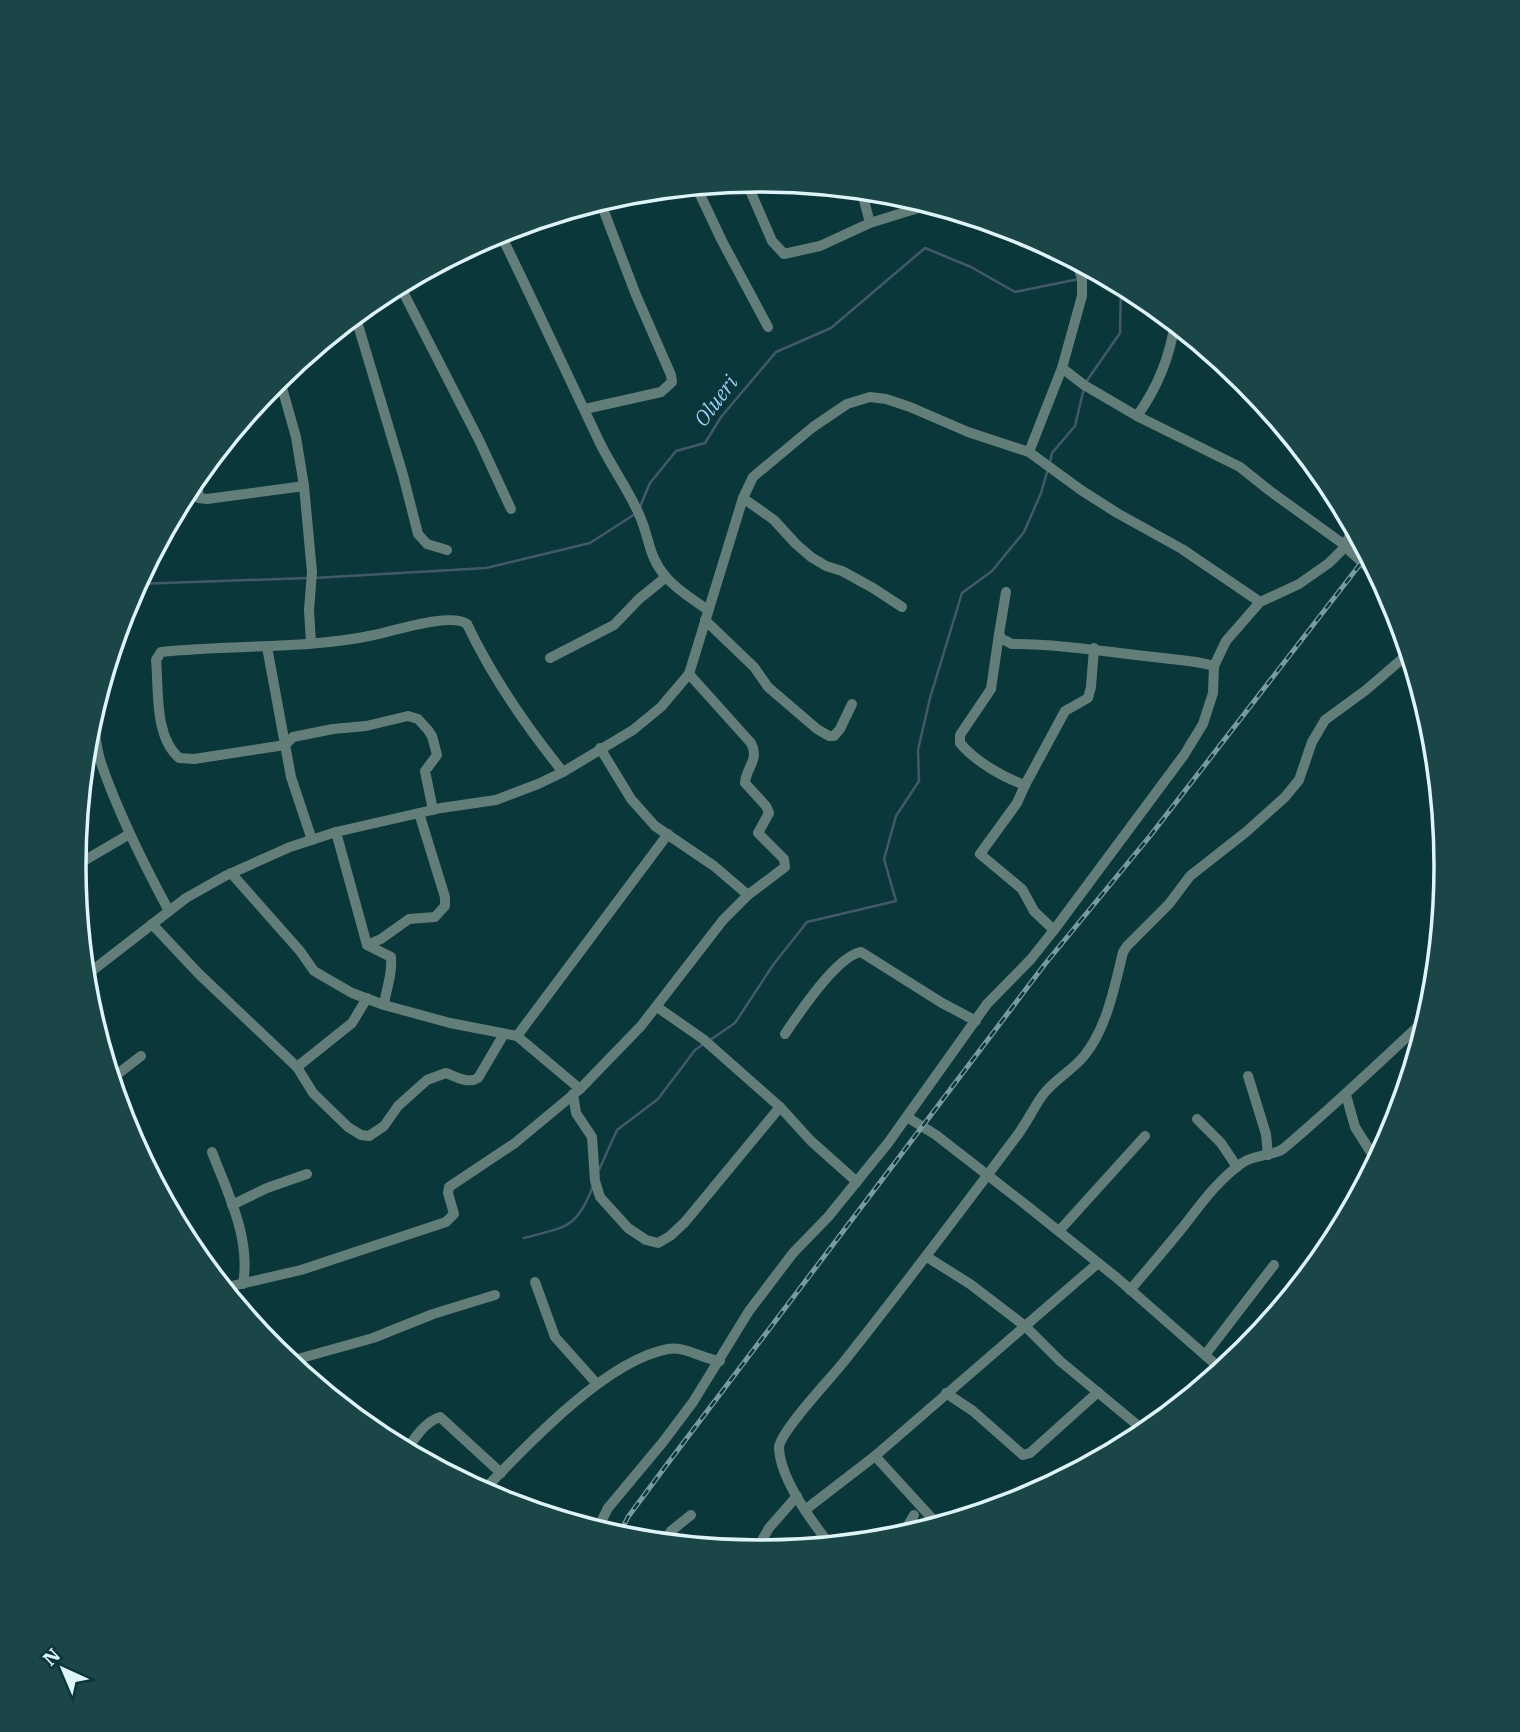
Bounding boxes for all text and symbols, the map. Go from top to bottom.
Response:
water label: Olueri [687,369,744,432]
north arrow [28,1634,98,1704]
text: N [37,1643,65,1671]

